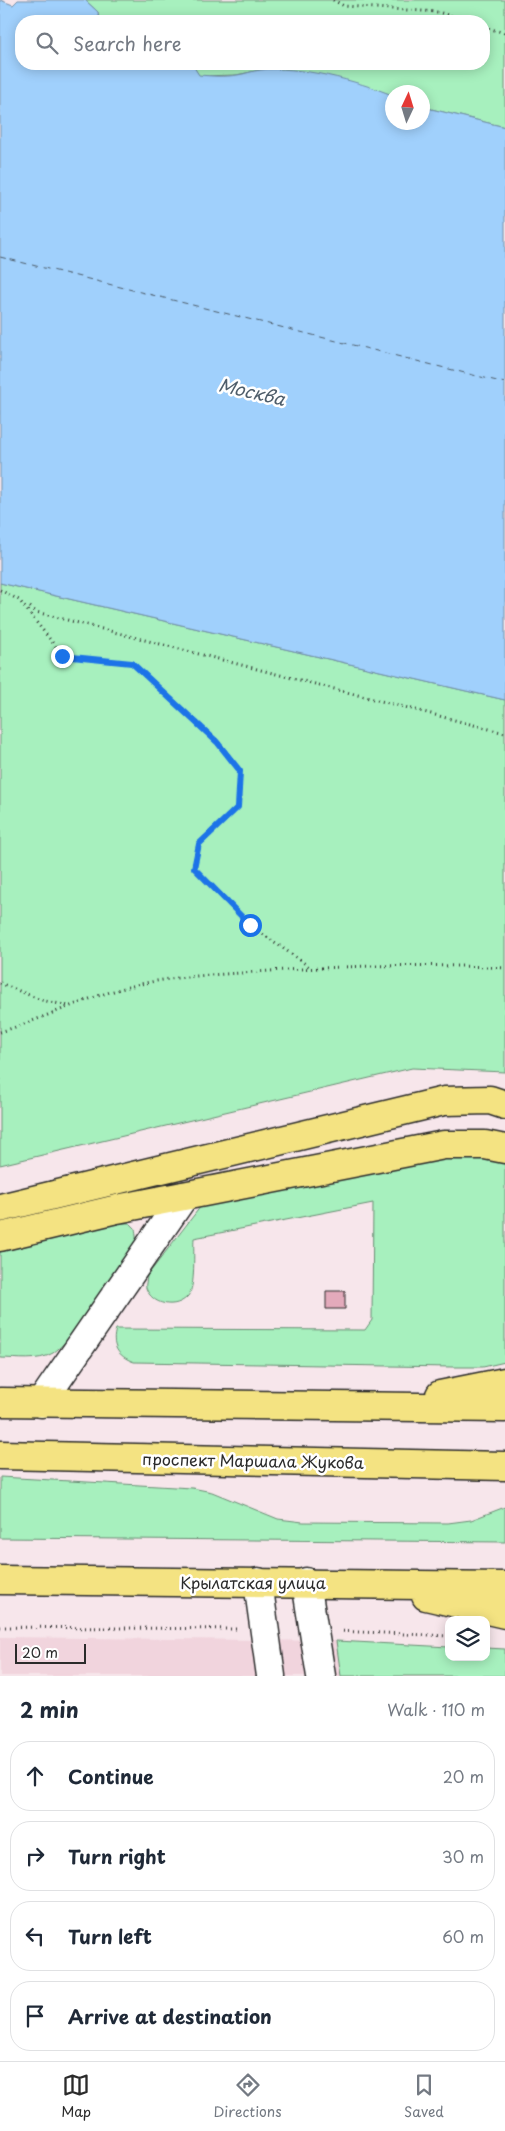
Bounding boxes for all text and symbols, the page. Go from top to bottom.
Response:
search box [15,15,490,70]
icon: search [33,29,61,57]
text: Search here [73,29,182,57]
north arrow [385,85,430,130]
water label: Москва [216,370,289,412]
route end [51,645,74,668]
route start [239,914,262,937]
street label: проспект Маршала Жукова [142,1446,364,1474]
street label: Крылатская улица [180,1570,326,1594]
map controls [445,1616,490,1661]
button: layers [445,1616,490,1661]
scale bar [15,1641,86,1664]
text: 20 m [22,1642,58,1663]
text: 2 min [20,1693,79,1725]
text: Walk · 110 m [387,1697,485,1721]
icon: ahead [21,1762,49,1790]
text: Continue [68,1762,154,1790]
text: 20 m [443,1764,484,1788]
icon: right [21,1842,49,1870]
text: Turn right [68,1842,166,1870]
text: 30 m [442,1844,484,1868]
icon: left [21,1922,49,1950]
text: Turn left [68,1922,152,1950]
text: 60 m [442,1924,484,1948]
icon: arrive [21,2002,49,2030]
text: Arrive at destination [68,2002,272,2030]
tab: Map [61,2071,91,2122]
tab: Directions [214,2071,282,2122]
tab: Saved [404,2071,444,2122]

